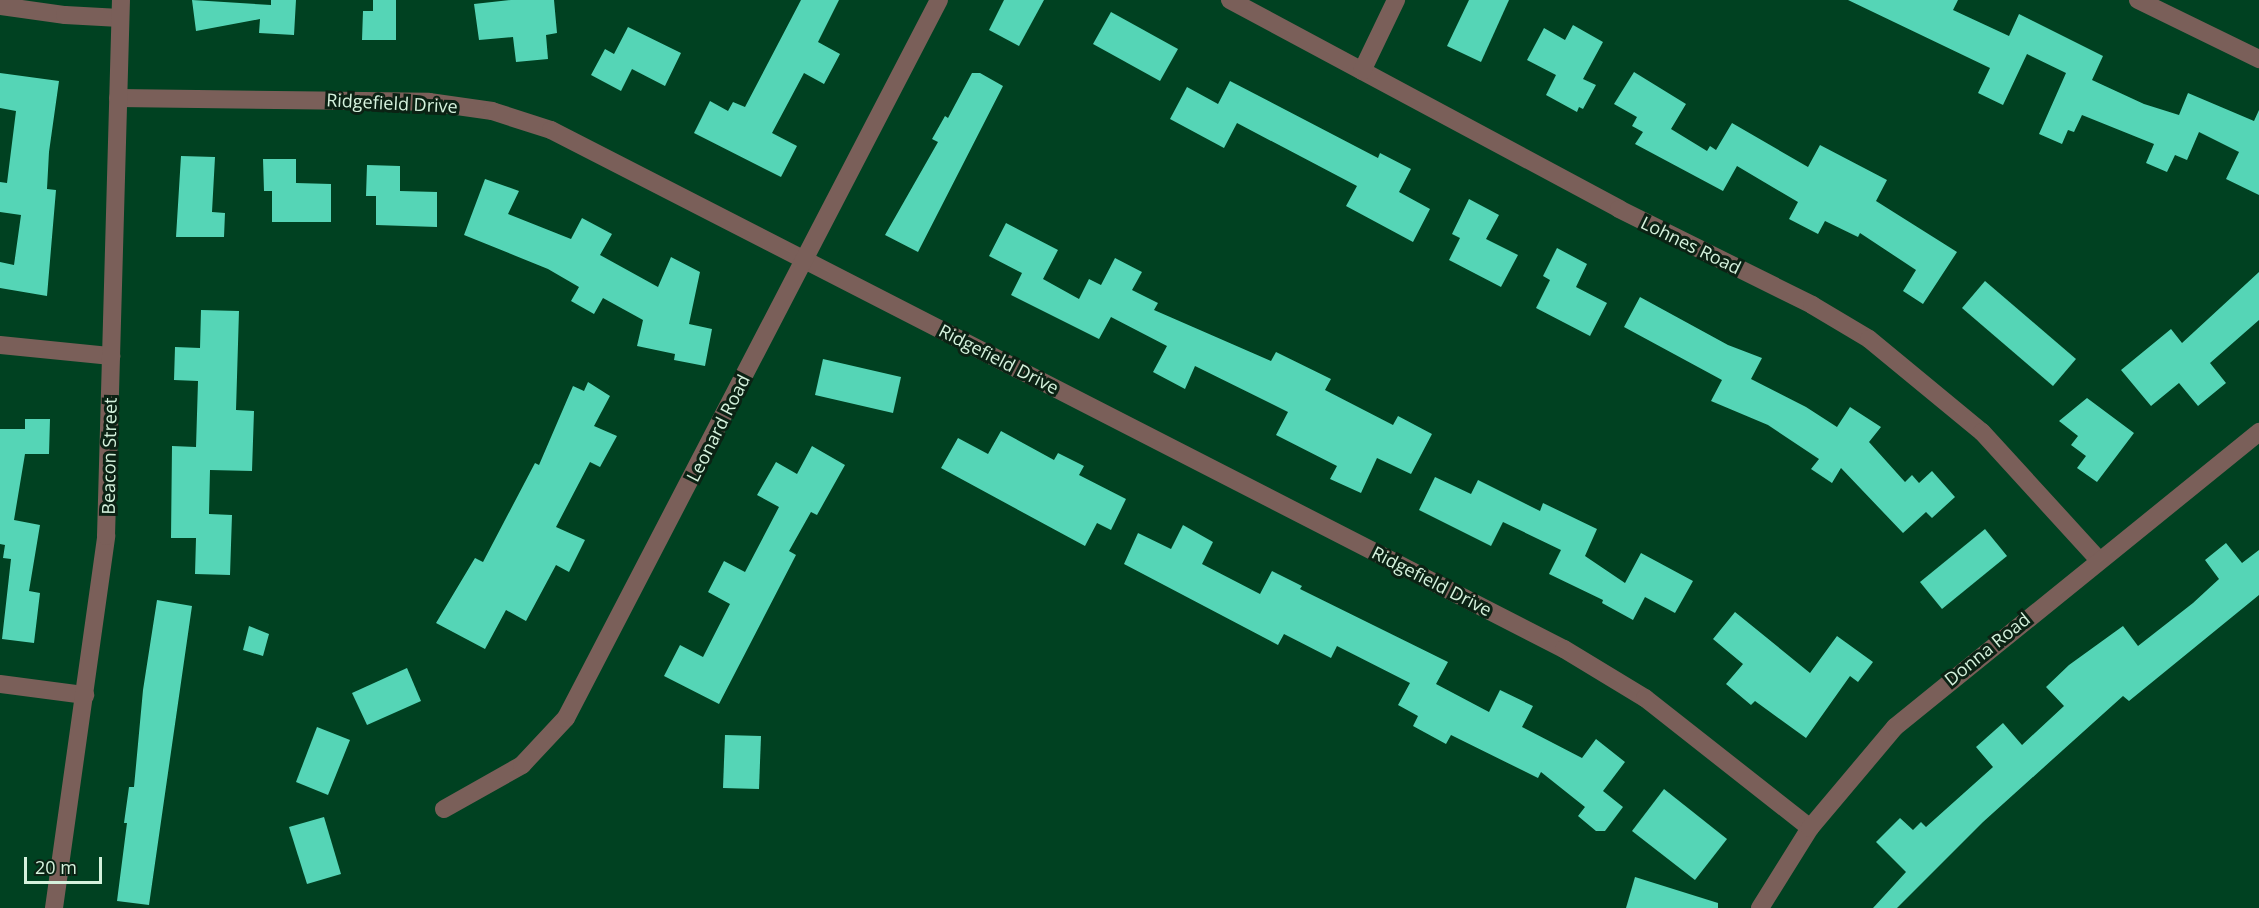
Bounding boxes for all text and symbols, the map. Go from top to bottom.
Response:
street label: Ridgefield Drive [326,89,458,117]
street label: Lohnes Road [1637,211,1745,279]
street label: Ridgefield Drive [935,320,1063,398]
street label: Leonard Road [682,371,754,485]
street label: Beacon Street [97,397,121,515]
street label: Ridgefield Drive [1368,542,1496,620]
street label: Donna Road [1940,608,2034,690]
scale bar [27,845,105,883]
text: 20 m [35,855,77,879]

